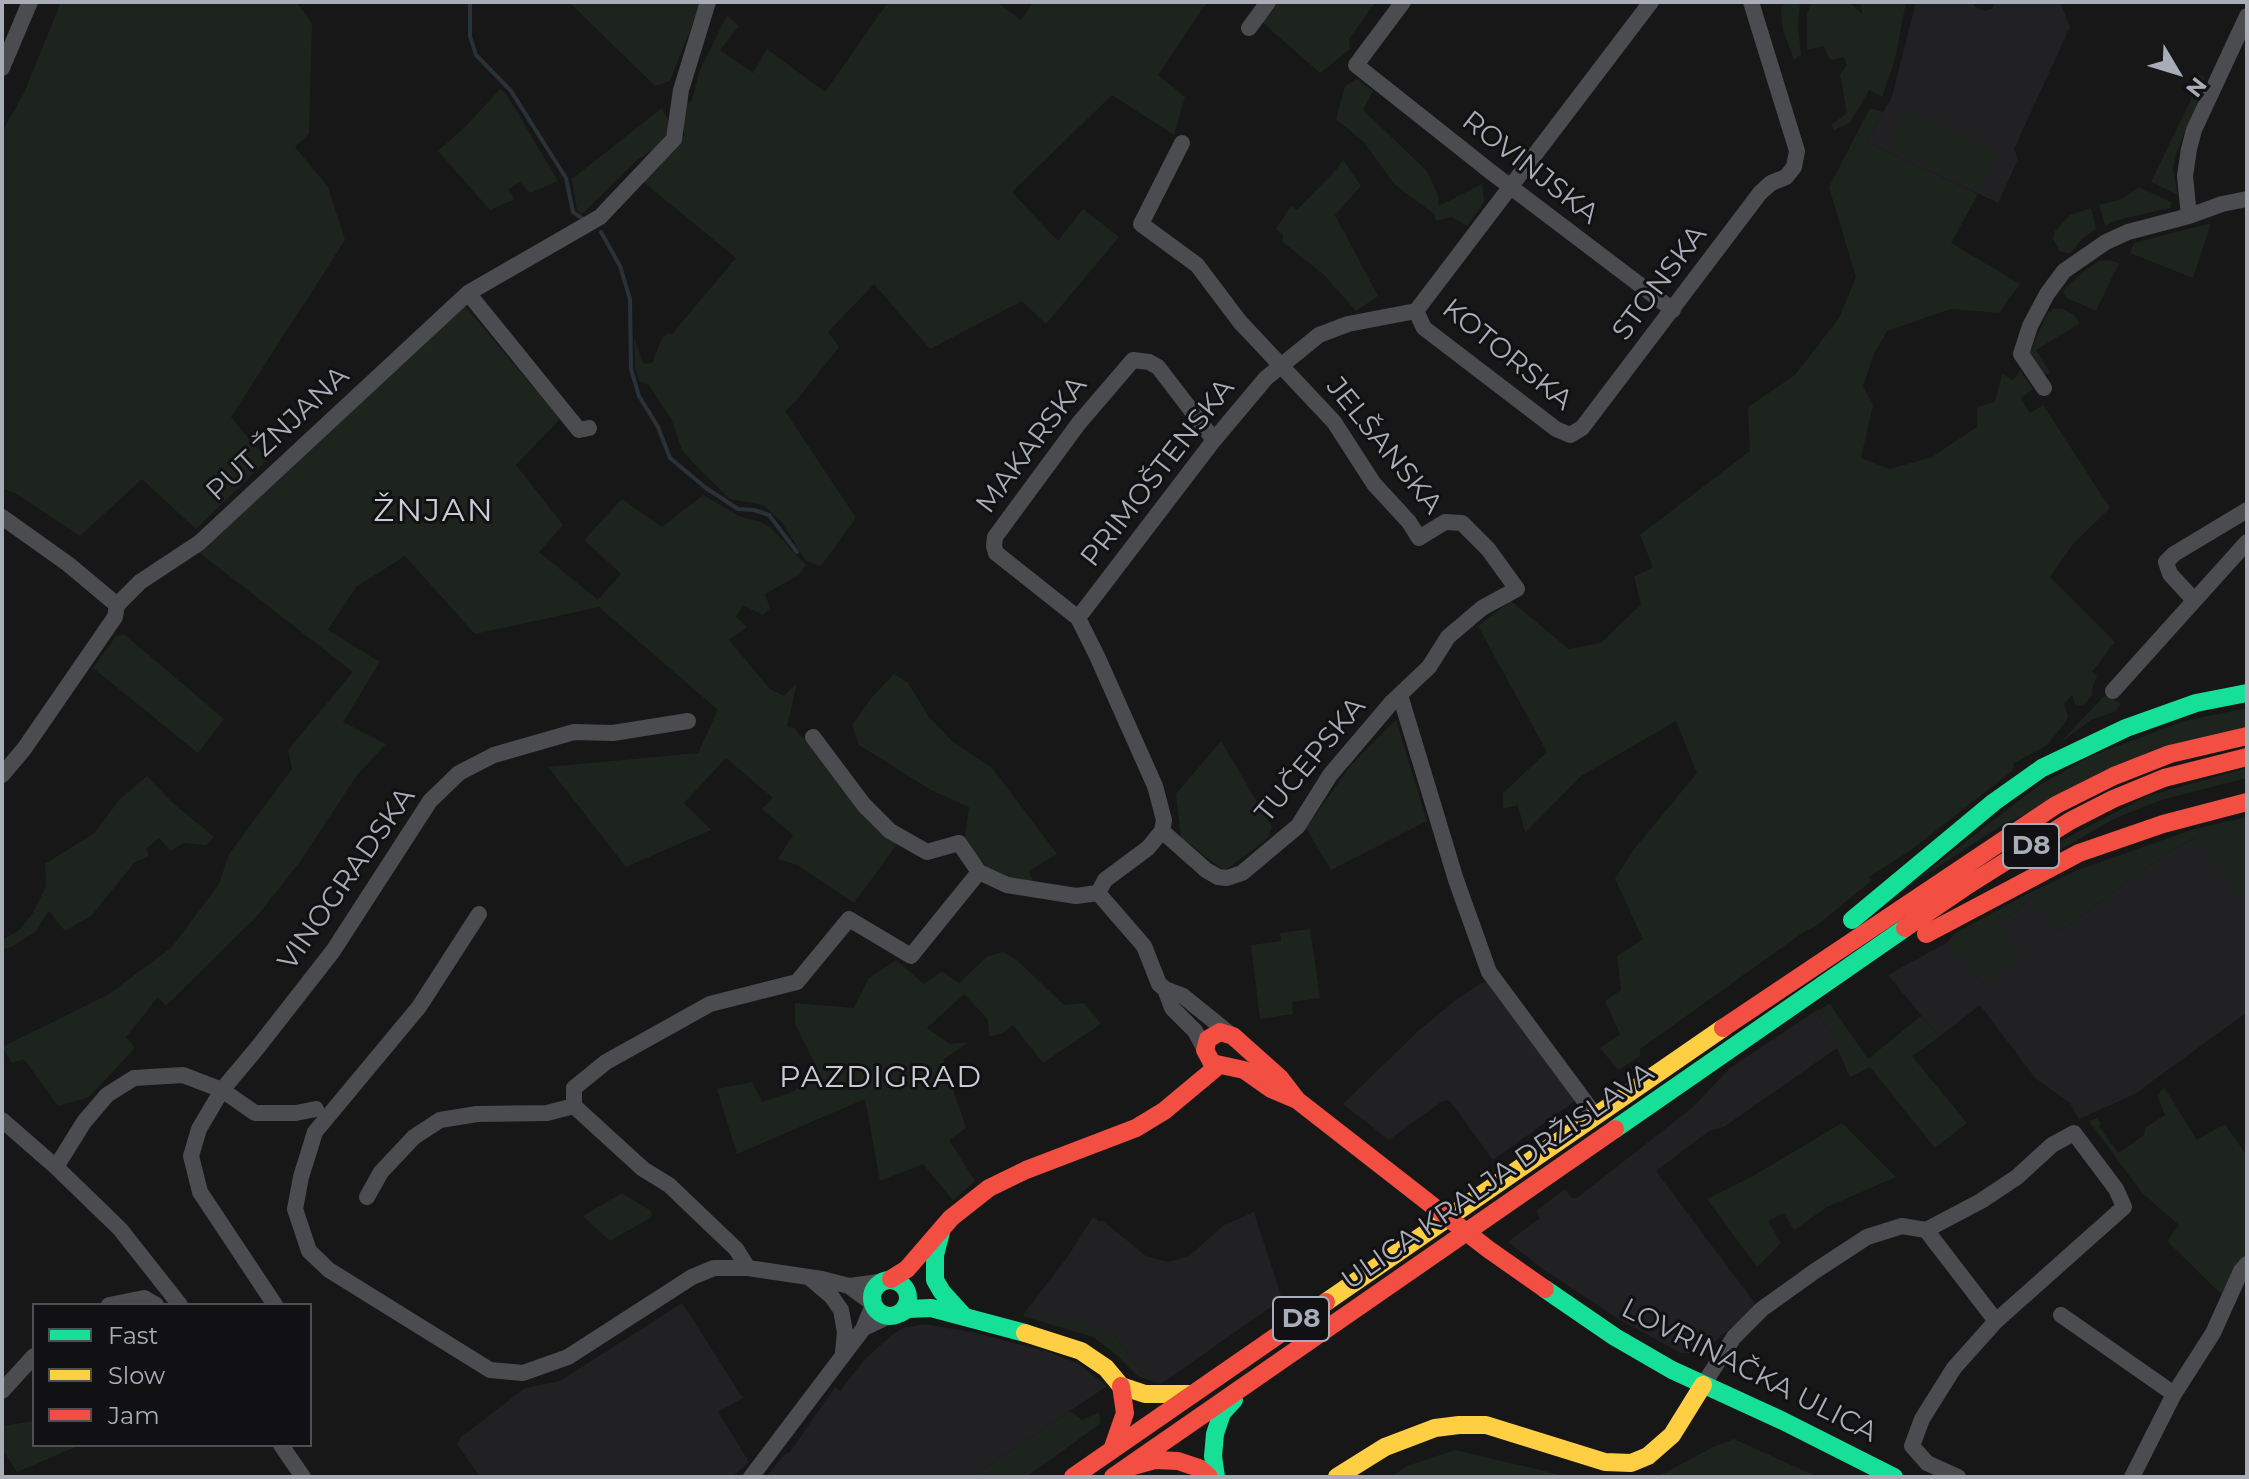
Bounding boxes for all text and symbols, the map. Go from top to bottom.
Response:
north arrow [2137,32,2217,112]
text: N [2180,72,2212,102]
street label: ROVINJSKA [1455,104,1605,232]
street label: STONSKA [1606,219,1714,347]
street label: KOTORSKA [1435,292,1579,418]
street label: PUT ŽNJANA [200,359,356,509]
street label: MAKARSKA [970,370,1094,520]
street label: JELŠANSKA [1319,371,1449,521]
street label: PRIMOŠTENSKA [1074,372,1242,574]
district label: ŽNJAN [373,493,495,531]
street label: TUČEPSKA [1249,691,1373,829]
street label: VINOGRADSKA [271,781,423,977]
road number: D8 [2003,824,2059,868]
street label: ULICA KRALJA DRŽISLAVA [1336,1056,1660,1298]
district label: PAZDIGRAD [779,1060,983,1096]
street label: LOVRINAČKA ULICA [1616,1292,1882,1450]
road number: D8 [1273,1297,1329,1341]
legend [32,1303,312,1447]
text: Fast [108,1321,158,1350]
text: Slow [108,1361,165,1390]
text: Jam [108,1401,160,1430]

